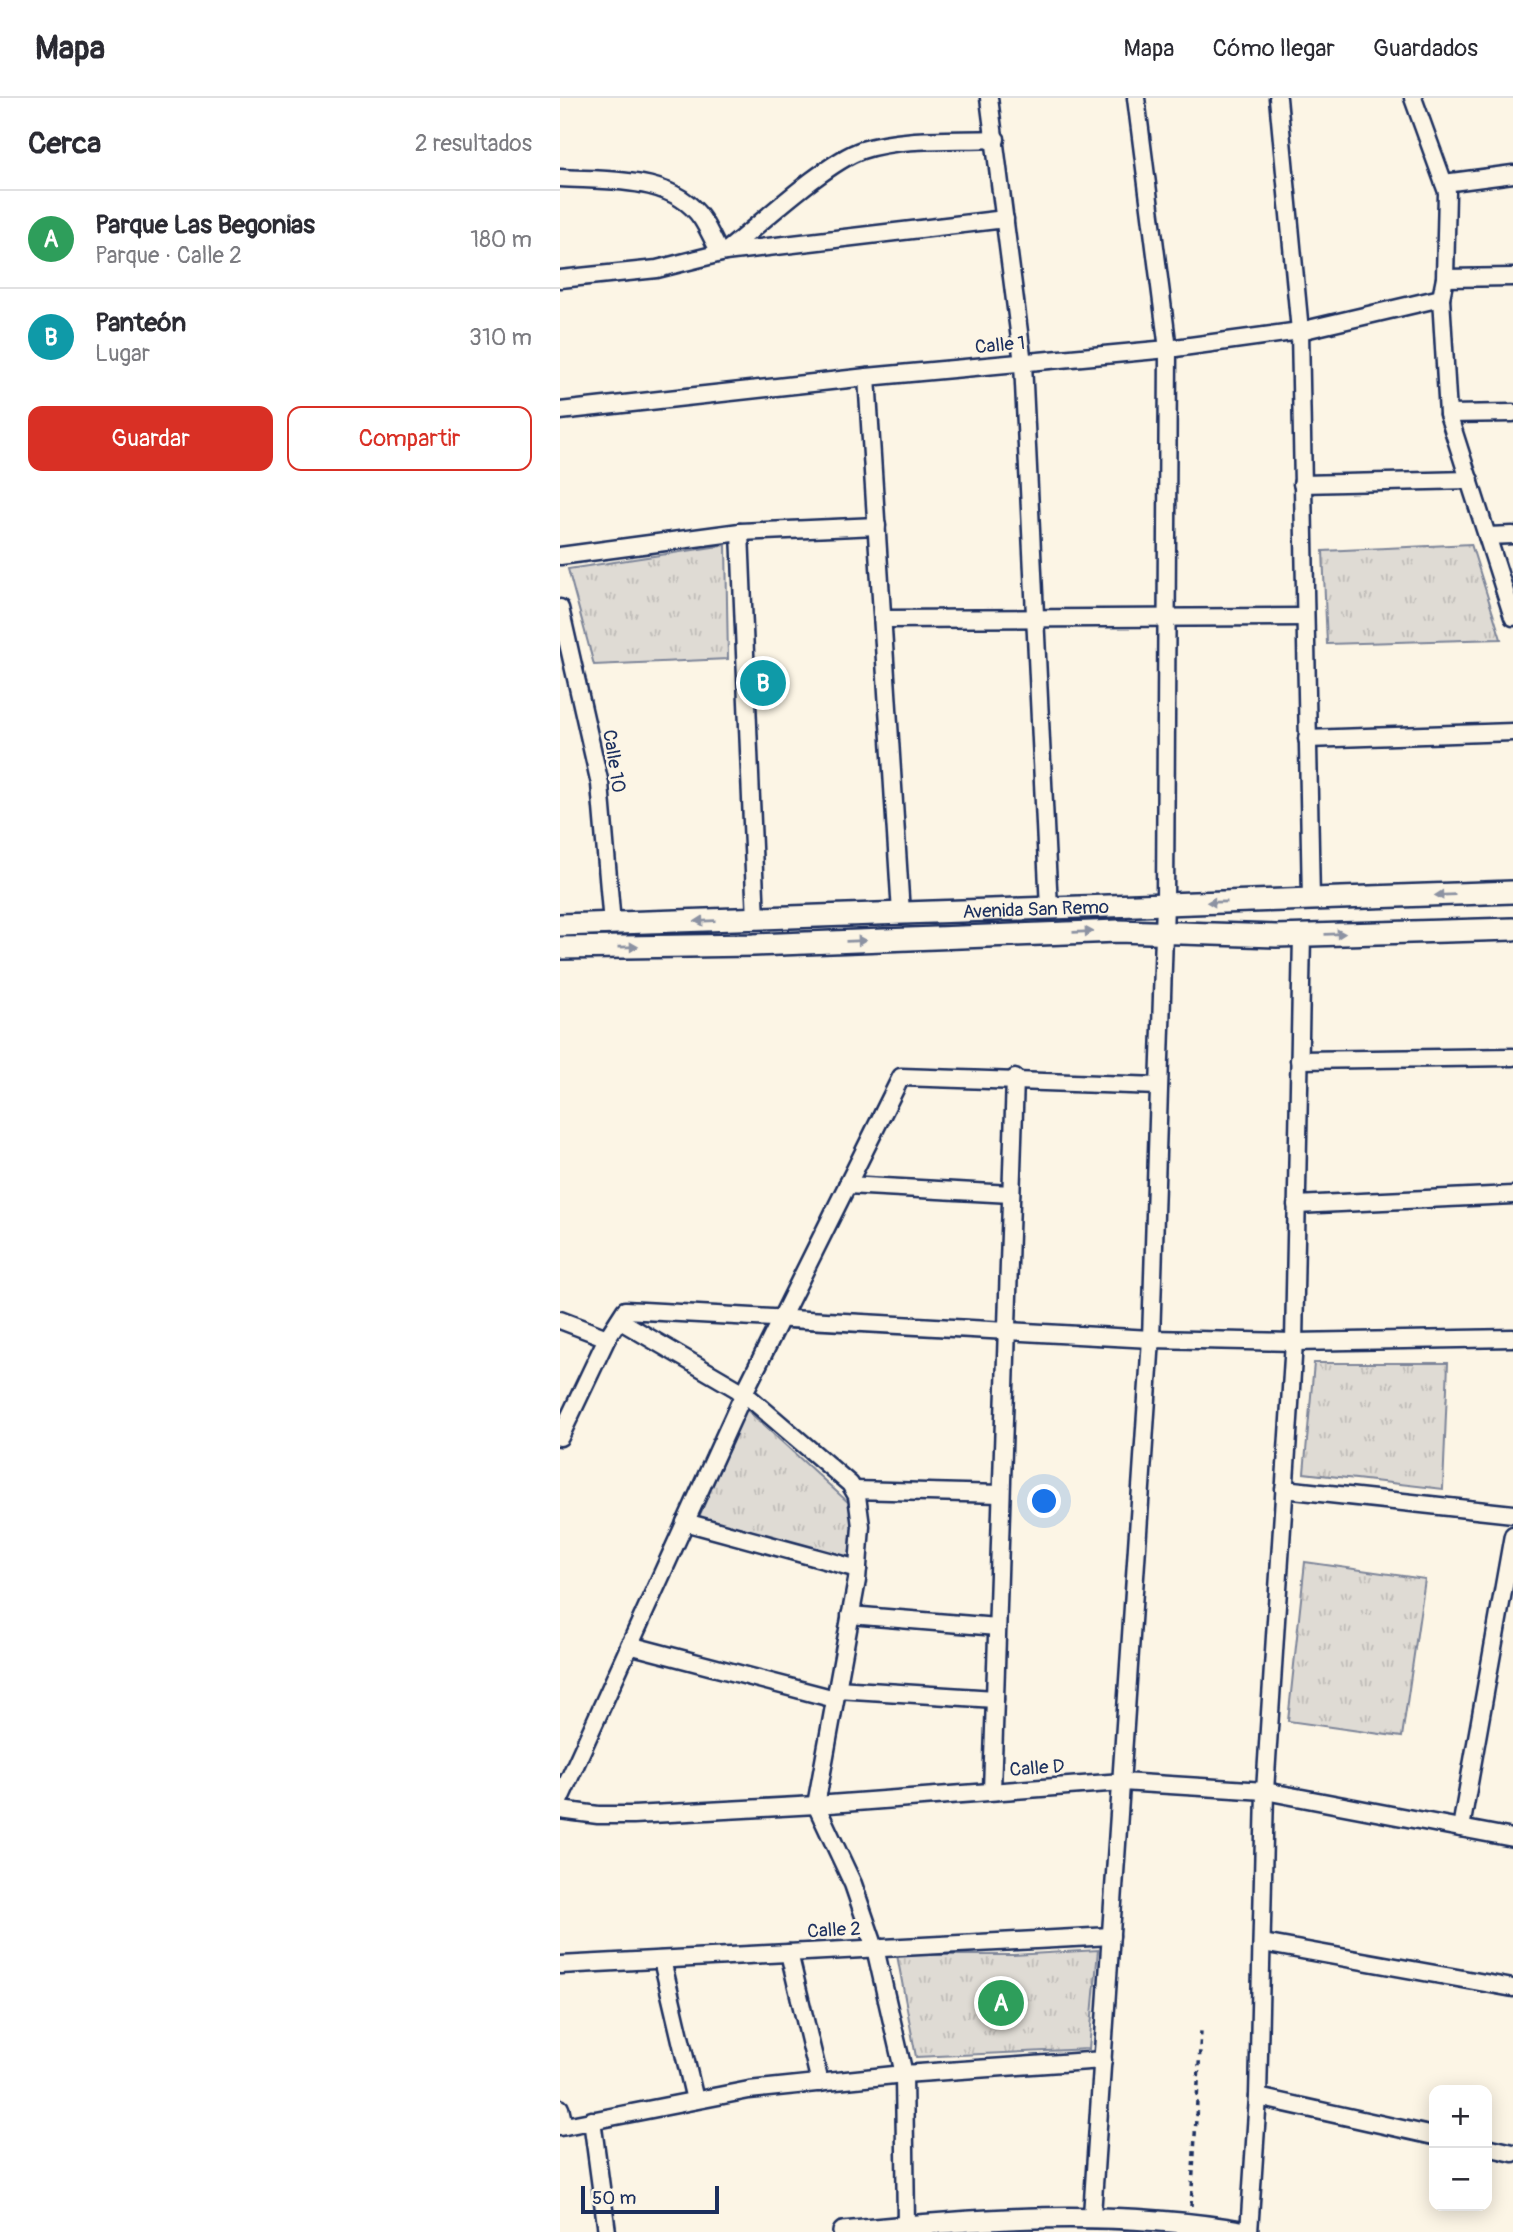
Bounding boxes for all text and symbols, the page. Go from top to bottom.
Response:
text: Mapa [35,28,105,69]
text: Mapa [1124,34,1175,63]
text: Cómo llegar [1213,34,1335,63]
text: Guardados [1373,34,1478,63]
text: Cerca [28,125,101,162]
text: 2 resultados [415,129,532,158]
text: Parque Las Begonias [95,209,315,241]
text: A [44,225,58,254]
text: 180 m [470,225,532,254]
text: Parque · Calle 2 [95,241,242,270]
text: Panteón [95,307,186,339]
text: B [44,323,58,352]
text: 310 m [469,323,532,352]
street label: Calle 1 [974,331,1026,359]
text: Lugar [95,339,150,368]
button: Guardar [28,406,273,471]
button: Compartir [287,406,532,471]
pin: B [740,657,786,709]
street label: Calle 10 [597,728,631,794]
one-way arrow [1434,889,1456,900]
street label: Avenida San Remo [962,895,1109,924]
one-way arrow [1206,896,1228,907]
one-way arrow [694,916,716,927]
one-way arrow [1072,927,1094,938]
one-way arrow [1324,929,1346,940]
one-way arrow [845,935,867,946]
one-way arrow [617,941,639,953]
your location [1027,1484,1061,1518]
street label: Calle D [1009,1754,1065,1782]
street label: Calle 2 [807,1917,862,1943]
pin: A [978,1977,1024,2029]
map controls [1429,2085,1492,2211]
button: + [1429,2085,1492,2148]
button: − [1429,2148,1492,2211]
scale bar [581,2183,719,2215]
text: 50 m [592,2186,636,2210]

